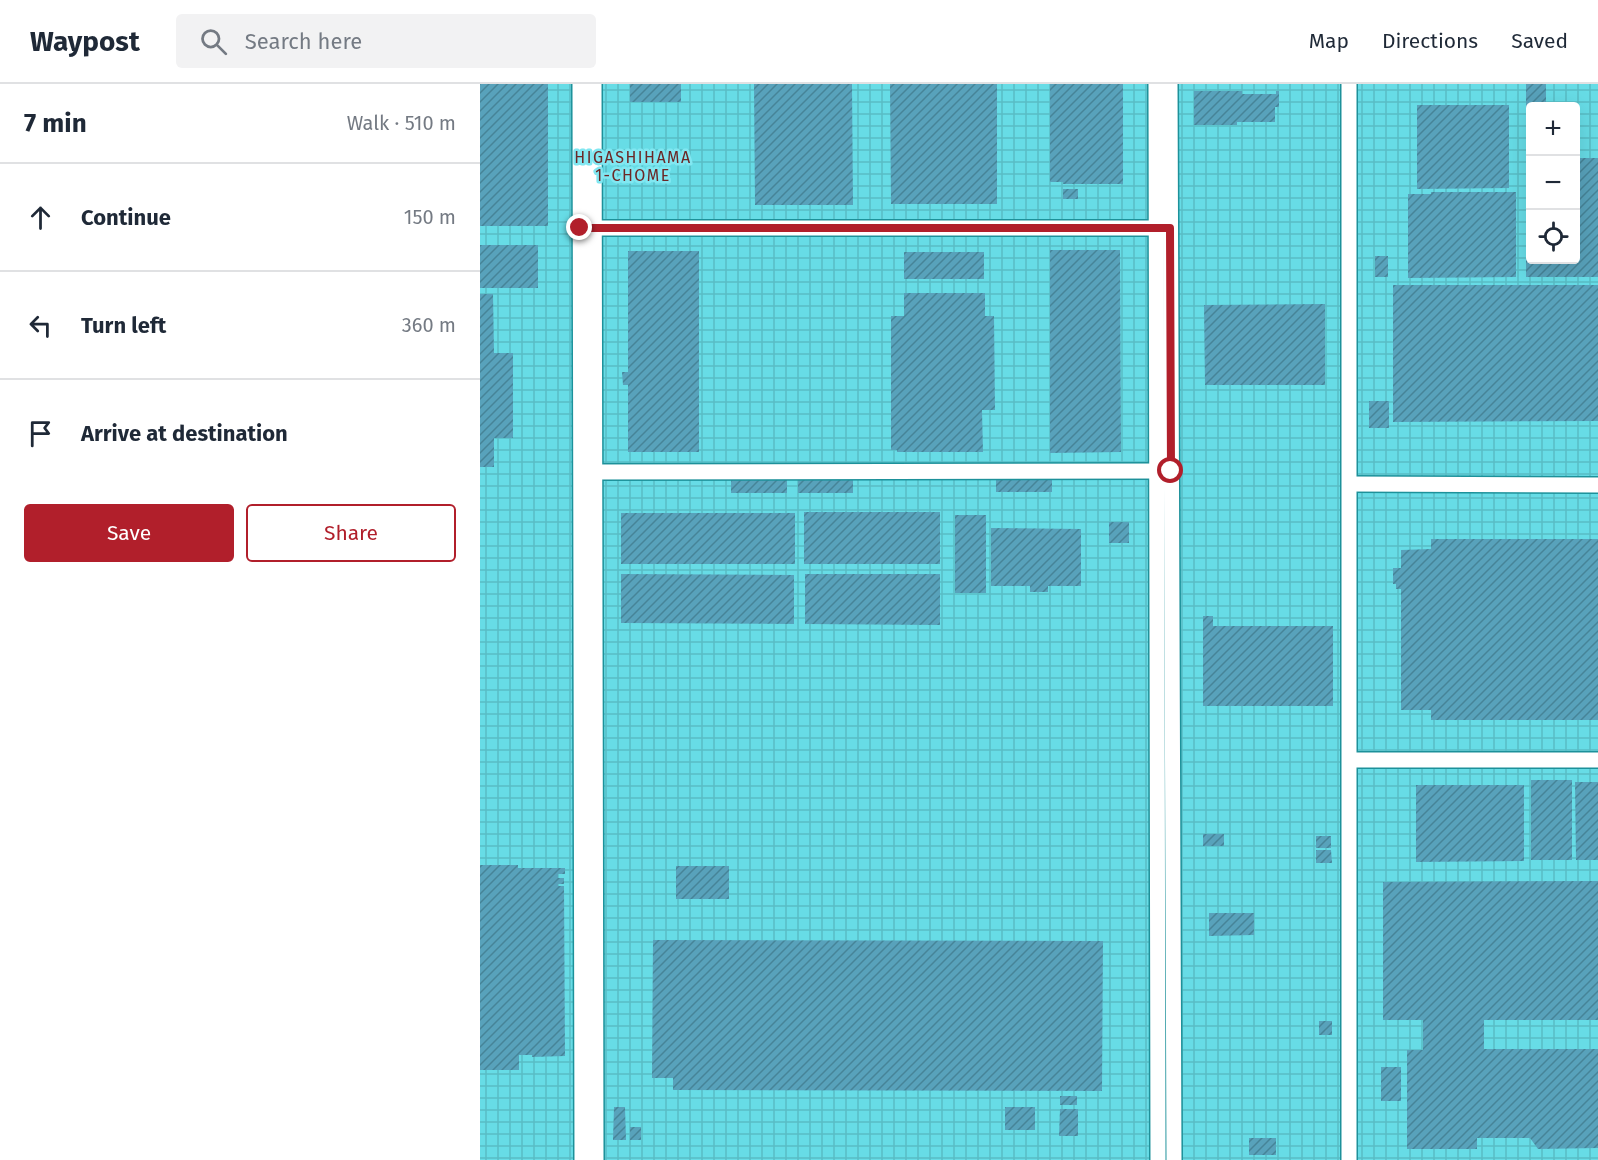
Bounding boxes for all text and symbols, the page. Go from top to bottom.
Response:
search box [176,14,596,68]
text: Waypost [30,25,140,58]
icon: search [197,25,230,58]
text: Search here [245,28,362,55]
text: Map [1309,28,1349,54]
text: Directions [1382,28,1478,54]
text: Saved [1511,28,1568,54]
map controls [1526,102,1580,264]
button: + [1526,102,1580,156]
text: 7 min [24,108,87,139]
text: Walk · 510 m [347,111,456,135]
district label: HIGASHIHAMA 1-CHOME [574,148,692,185]
button: − [1526,156,1580,210]
icon: ahead [24,201,57,234]
text: Continue [81,204,171,231]
text: 150 m [404,205,456,229]
button: locate [1526,210,1580,264]
route end [566,214,592,240]
icon: left [24,309,57,342]
text: Turn left [81,312,166,339]
text: 360 m [402,313,456,337]
icon: arrive [24,417,57,450]
text: Arrive at destination [81,420,288,447]
route start [1157,457,1183,483]
button: Save [24,504,234,562]
button: Share [246,504,456,562]

